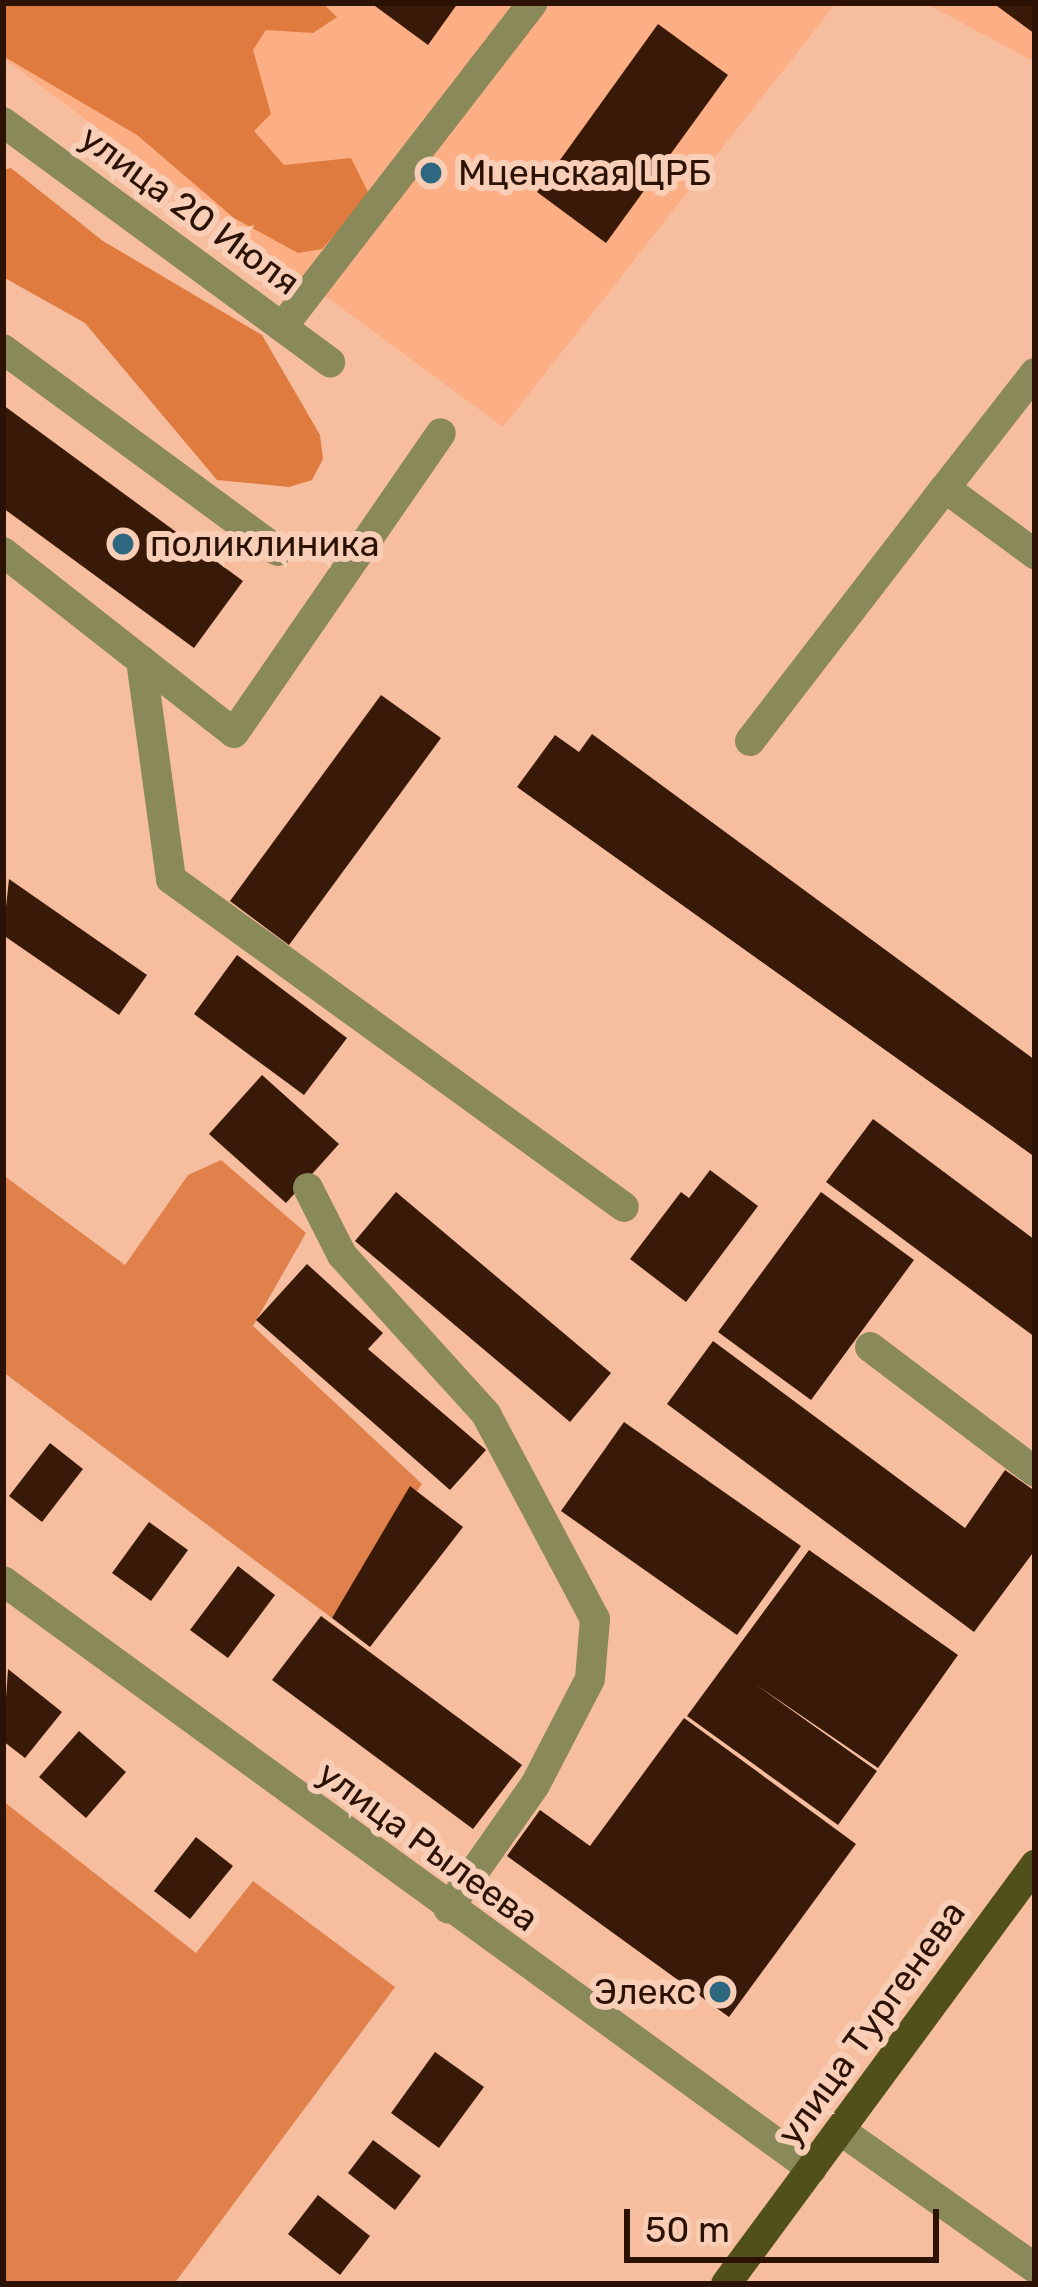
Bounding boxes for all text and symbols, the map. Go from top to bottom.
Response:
street label: улица 20 Июля [72,116,308,304]
place label: Мценская ЦРБ [458,151,711,195]
marker: Мценская ЦРБ [415,157,447,189]
place label: поликлиника [150,522,380,566]
marker: поликлиника [107,528,139,560]
street label: улица Рылеева [309,1751,547,1941]
street label: улица Тургенева [768,1892,974,2154]
place label: Элекс [594,1970,696,2014]
marker: Элекс [707,1979,733,2005]
scale bar [630,2185,945,2259]
text: 50 m [645,2208,730,2251]

